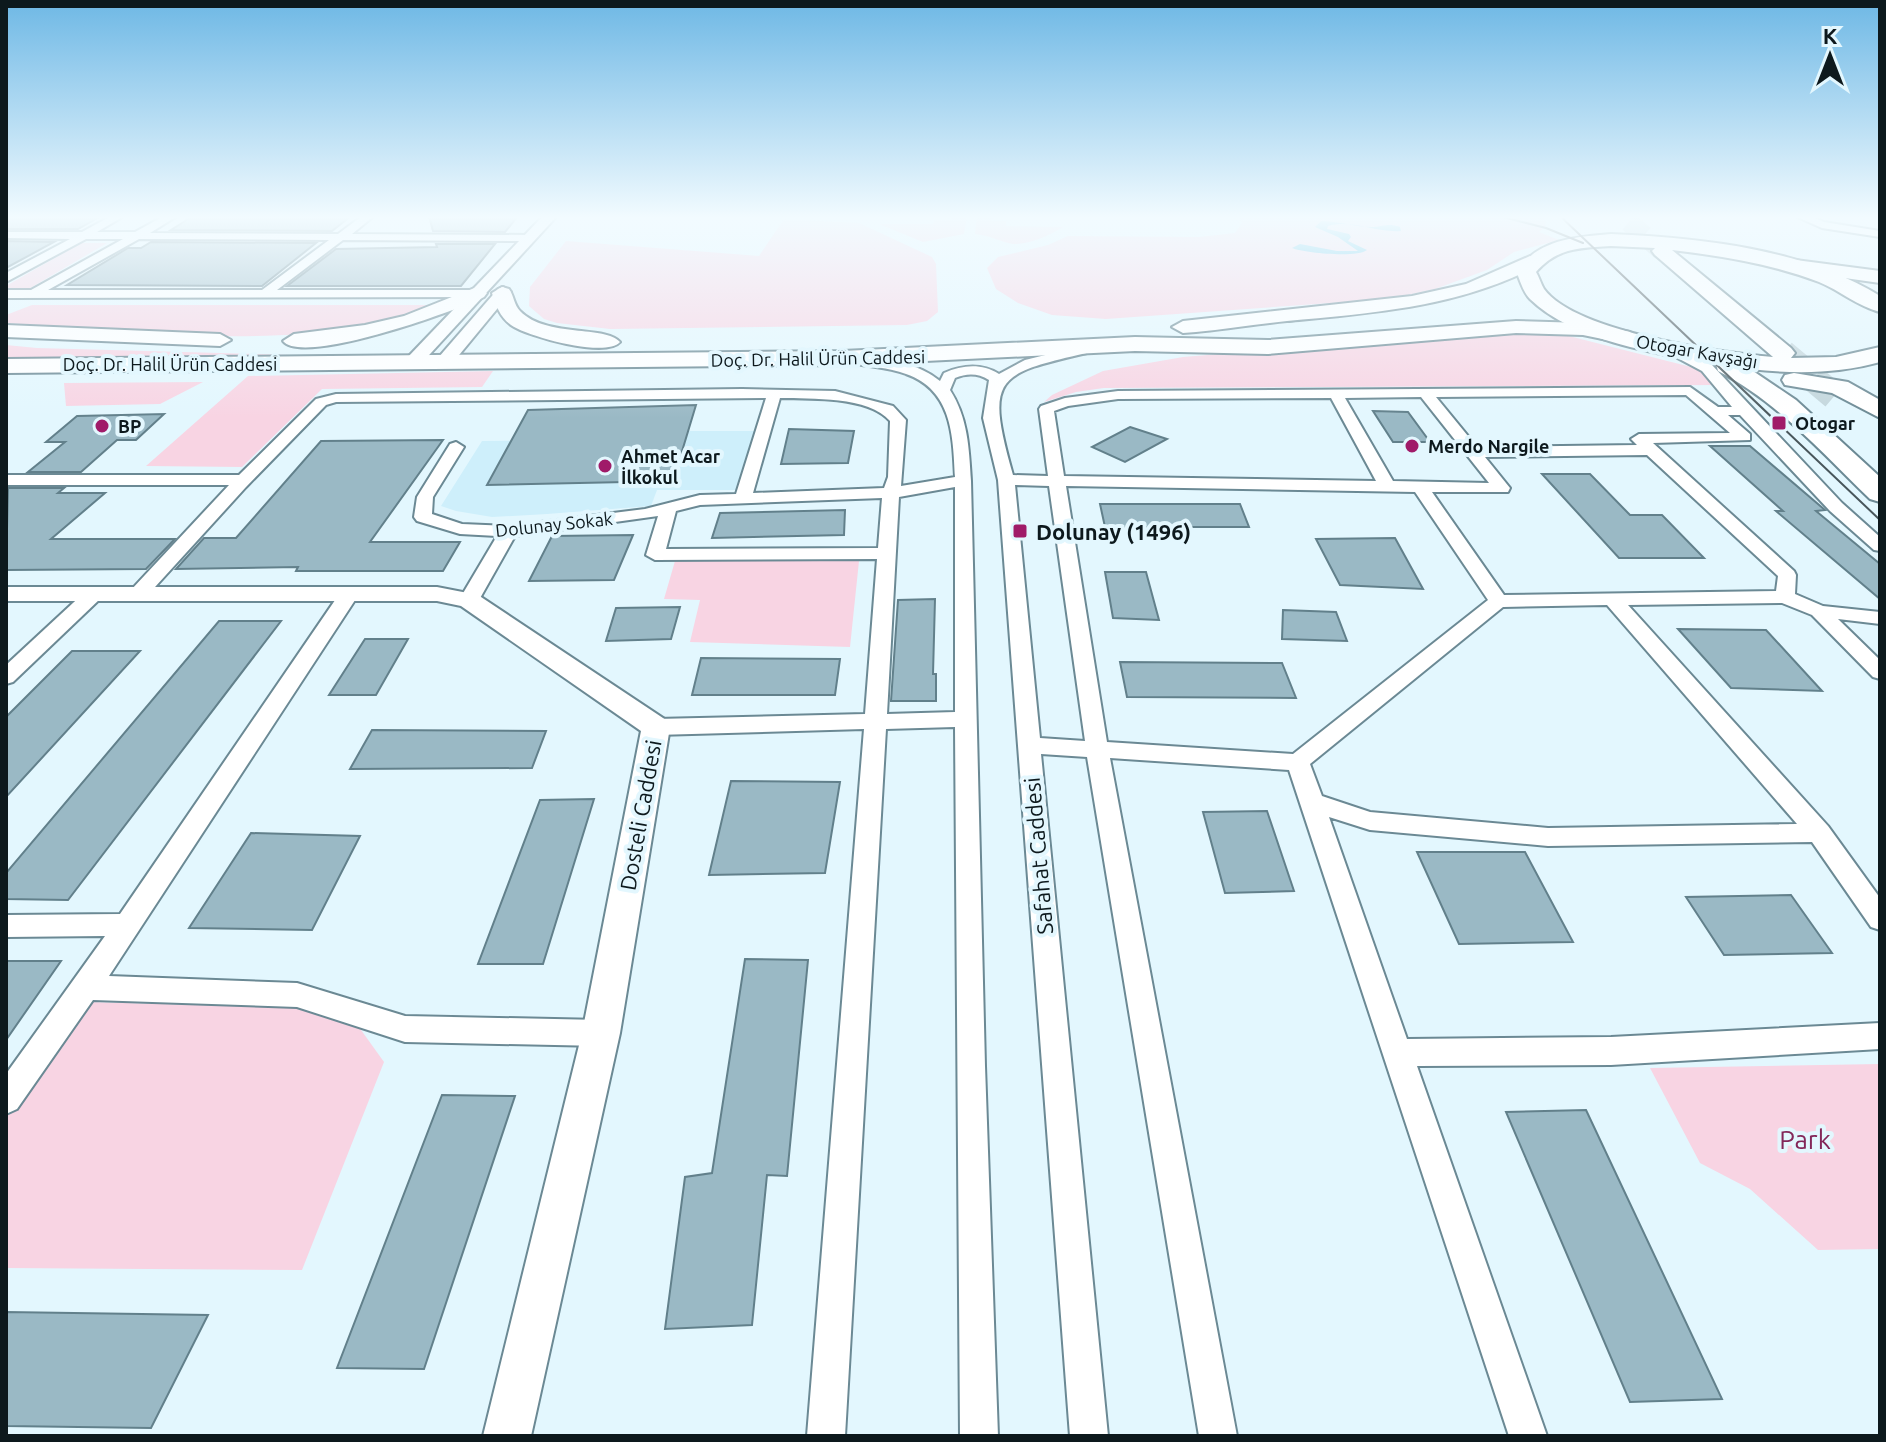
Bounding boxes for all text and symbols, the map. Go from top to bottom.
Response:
north arrow [1790,16,1870,96]
text: K [1823,23,1838,48]
street label: Otogar Kavşağı [1635,330,1759,372]
street label: Doç. Dr. Halil Ürün Caddesi [711,346,925,370]
street label: Doç. Dr. Halil Ürün Caddesi [63,354,277,374]
place label: Otogar [1795,413,1856,433]
marker: Otogar [1770,414,1788,432]
place label: BP [118,416,141,436]
marker: BP [93,417,111,435]
place label: Merdo Nargile [1428,436,1549,456]
marker: Merdo Nargile [1403,437,1421,455]
place label: Ahmet Acar İlkokul [621,446,721,487]
marker: Ahmet Acar İlkokul [596,457,614,475]
street label: Dolunay Sokak [494,508,614,540]
place label: Dolunay (1496) [1036,519,1191,545]
marker: Dolunay (1496) [1011,522,1029,540]
street label: Dosteli Caddesi [614,738,666,892]
street label: Safahat Caddesi [1019,776,1057,936]
park label: Park [1779,1125,1831,1154]

